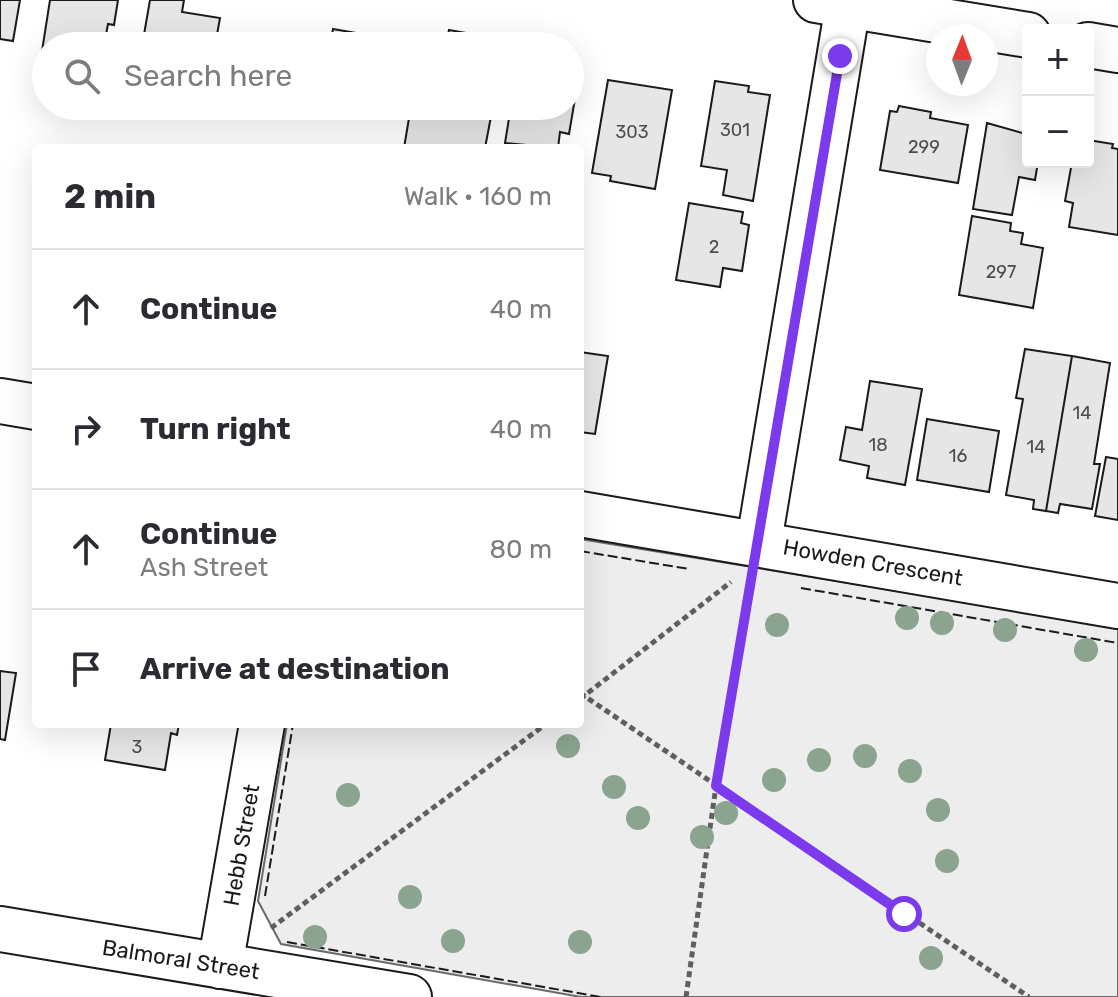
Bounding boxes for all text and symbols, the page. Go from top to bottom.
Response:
north arrow [926,24,998,96]
map controls [1022,24,1094,168]
button: + [1022,24,1094,96]
search box [32,32,584,120]
route end [822,38,858,74]
icon: search [60,54,104,98]
text: Search here [124,58,292,94]
button: − [1022,96,1094,168]
house number: 301 [720,119,750,141]
house number: 303 [615,121,649,143]
house number: 299 [908,136,940,158]
text: 2 min [64,176,156,217]
text: Walk · 160 m [404,181,552,212]
house number: 2 [709,236,719,258]
house number: 297 [986,261,1016,283]
icon: ahead [64,287,108,331]
text: Continue [140,291,277,327]
text: 40 m [490,294,552,325]
house number: 14 [1073,402,1091,424]
icon: right [64,407,108,451]
text: Turn right [140,411,291,447]
text: 40 m [490,414,552,445]
house number: 18 [868,434,888,456]
house number: 14 [1027,436,1045,458]
house number: 16 [949,445,967,467]
text: Continue [140,516,277,552]
icon: ahead [64,527,108,571]
street label: Howden Crescent [781,533,965,592]
text: 80 m [489,534,552,565]
text: Ash Street [140,552,268,583]
icon: arrive [64,647,108,691]
text: Arrive at destination [140,651,450,687]
house number: 3 [132,736,142,758]
street label: Hebb Street [218,782,266,908]
route start [886,896,922,932]
street label: Balmoral Street [100,934,262,985]

